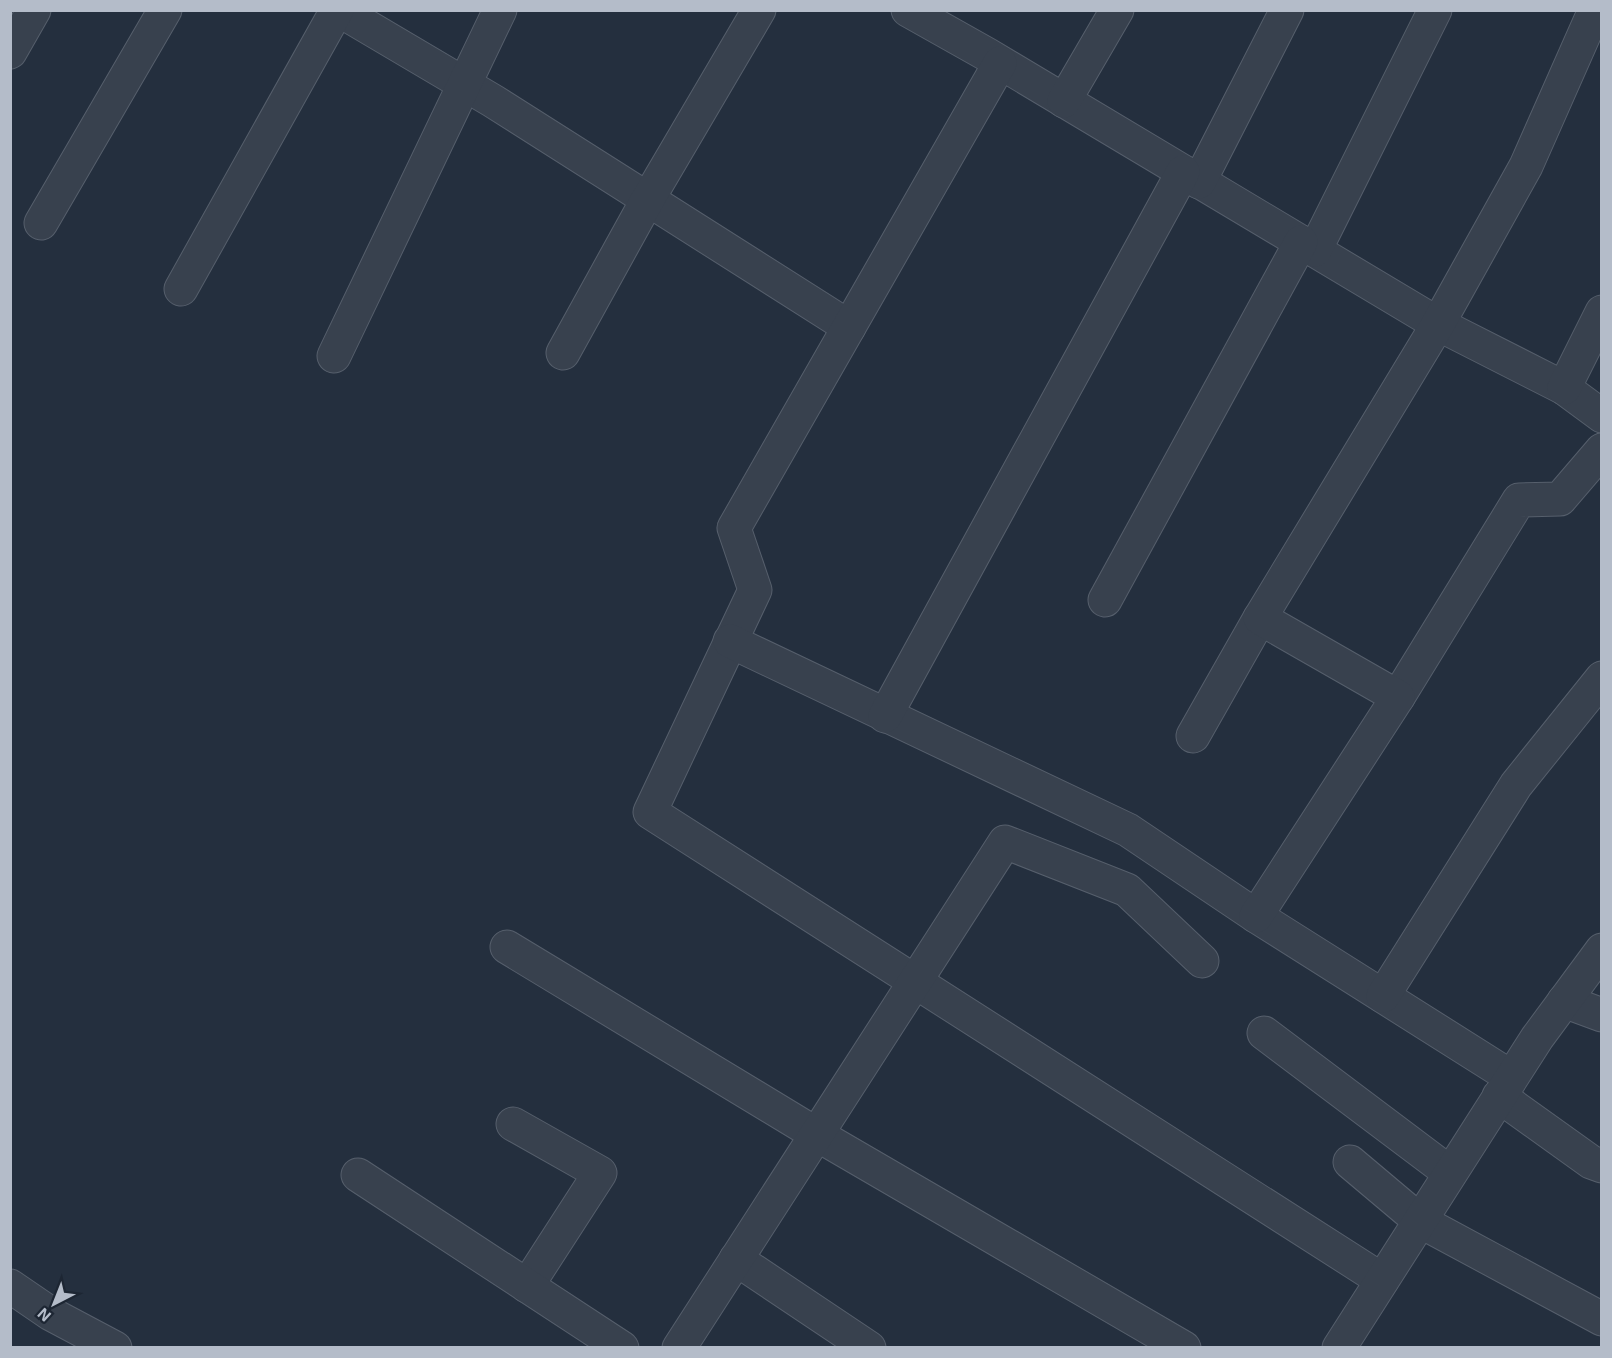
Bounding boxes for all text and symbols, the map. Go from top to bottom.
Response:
north arrow [24,1274,84,1334]
text: N [33,1305,54,1326]

